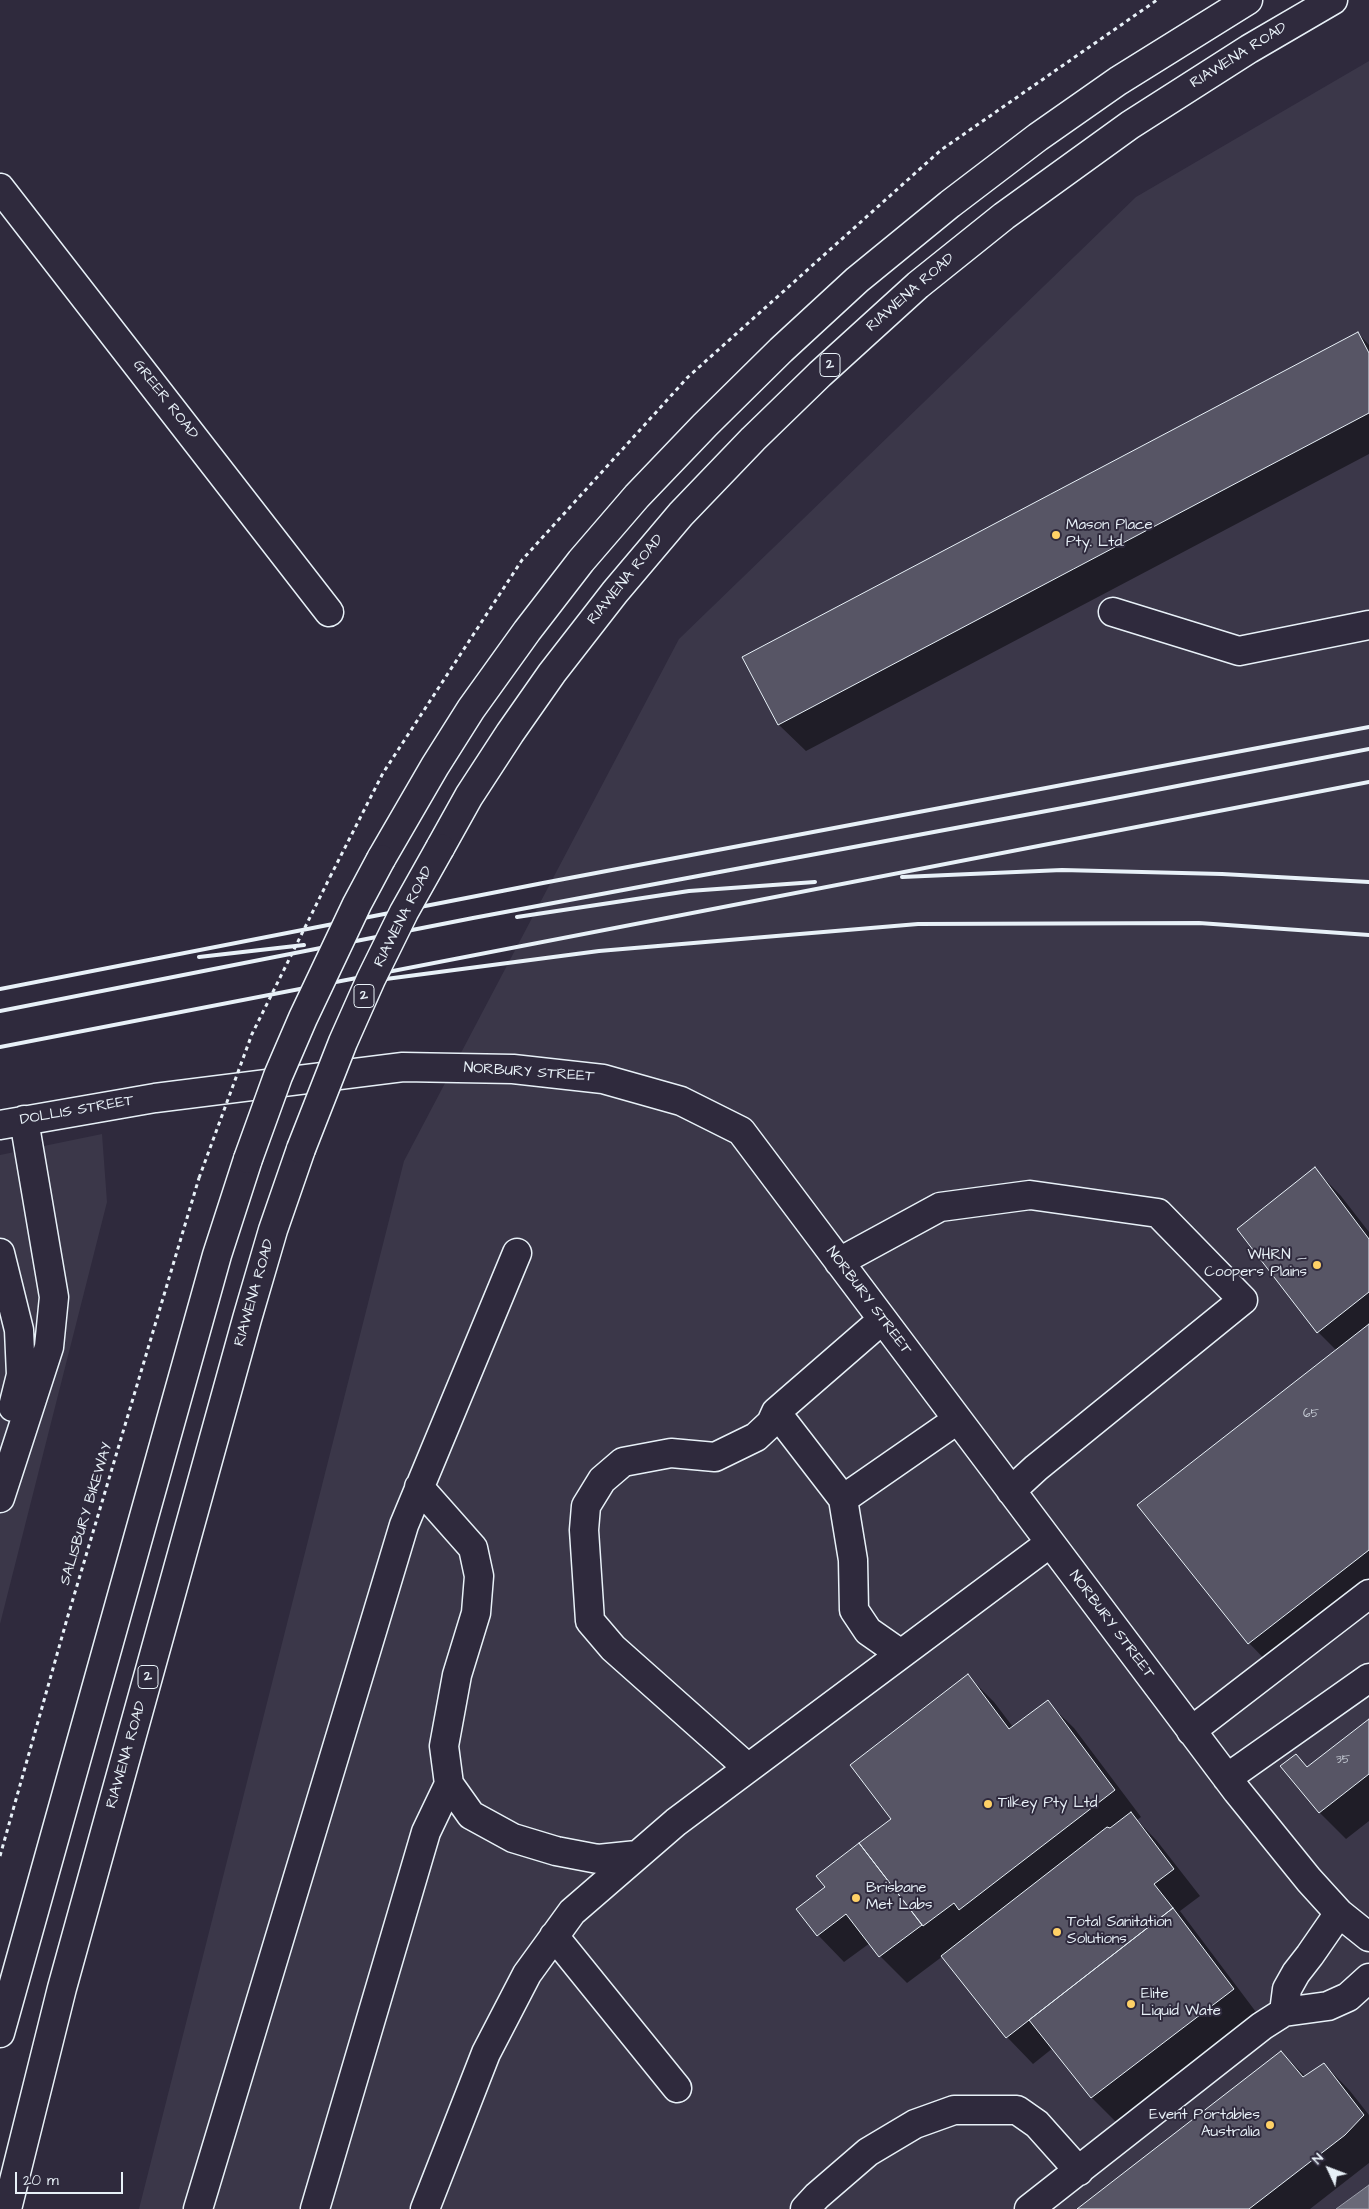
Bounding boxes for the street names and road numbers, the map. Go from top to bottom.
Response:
street label: RIAWENA ROAD [1187,19,1291,93]
street label: RIAWENA ROAD [863,250,959,336]
road number: 2 [820,354,840,376]
street label: GREER ROAD [128,357,202,443]
street label: RIAWENA ROAD [584,531,668,629]
street label: RIAWENA ROAD [371,864,437,970]
road number: 2 [354,984,374,1008]
street label: NORBURY STREET [463,1059,595,1087]
street label: DOLLIS STREET [19,1092,135,1130]
street label: RIAWENA ROAD [231,1237,279,1349]
street label: NORBURY STREET [821,1243,915,1359]
street label: SALISBURY BIKEWAY [57,1441,117,1587]
street label: NORBURY STREET [1064,1567,1158,1683]
road number: 2 [138,1665,158,1688]
street label: RIAWENA ROAD [103,1699,151,1811]

